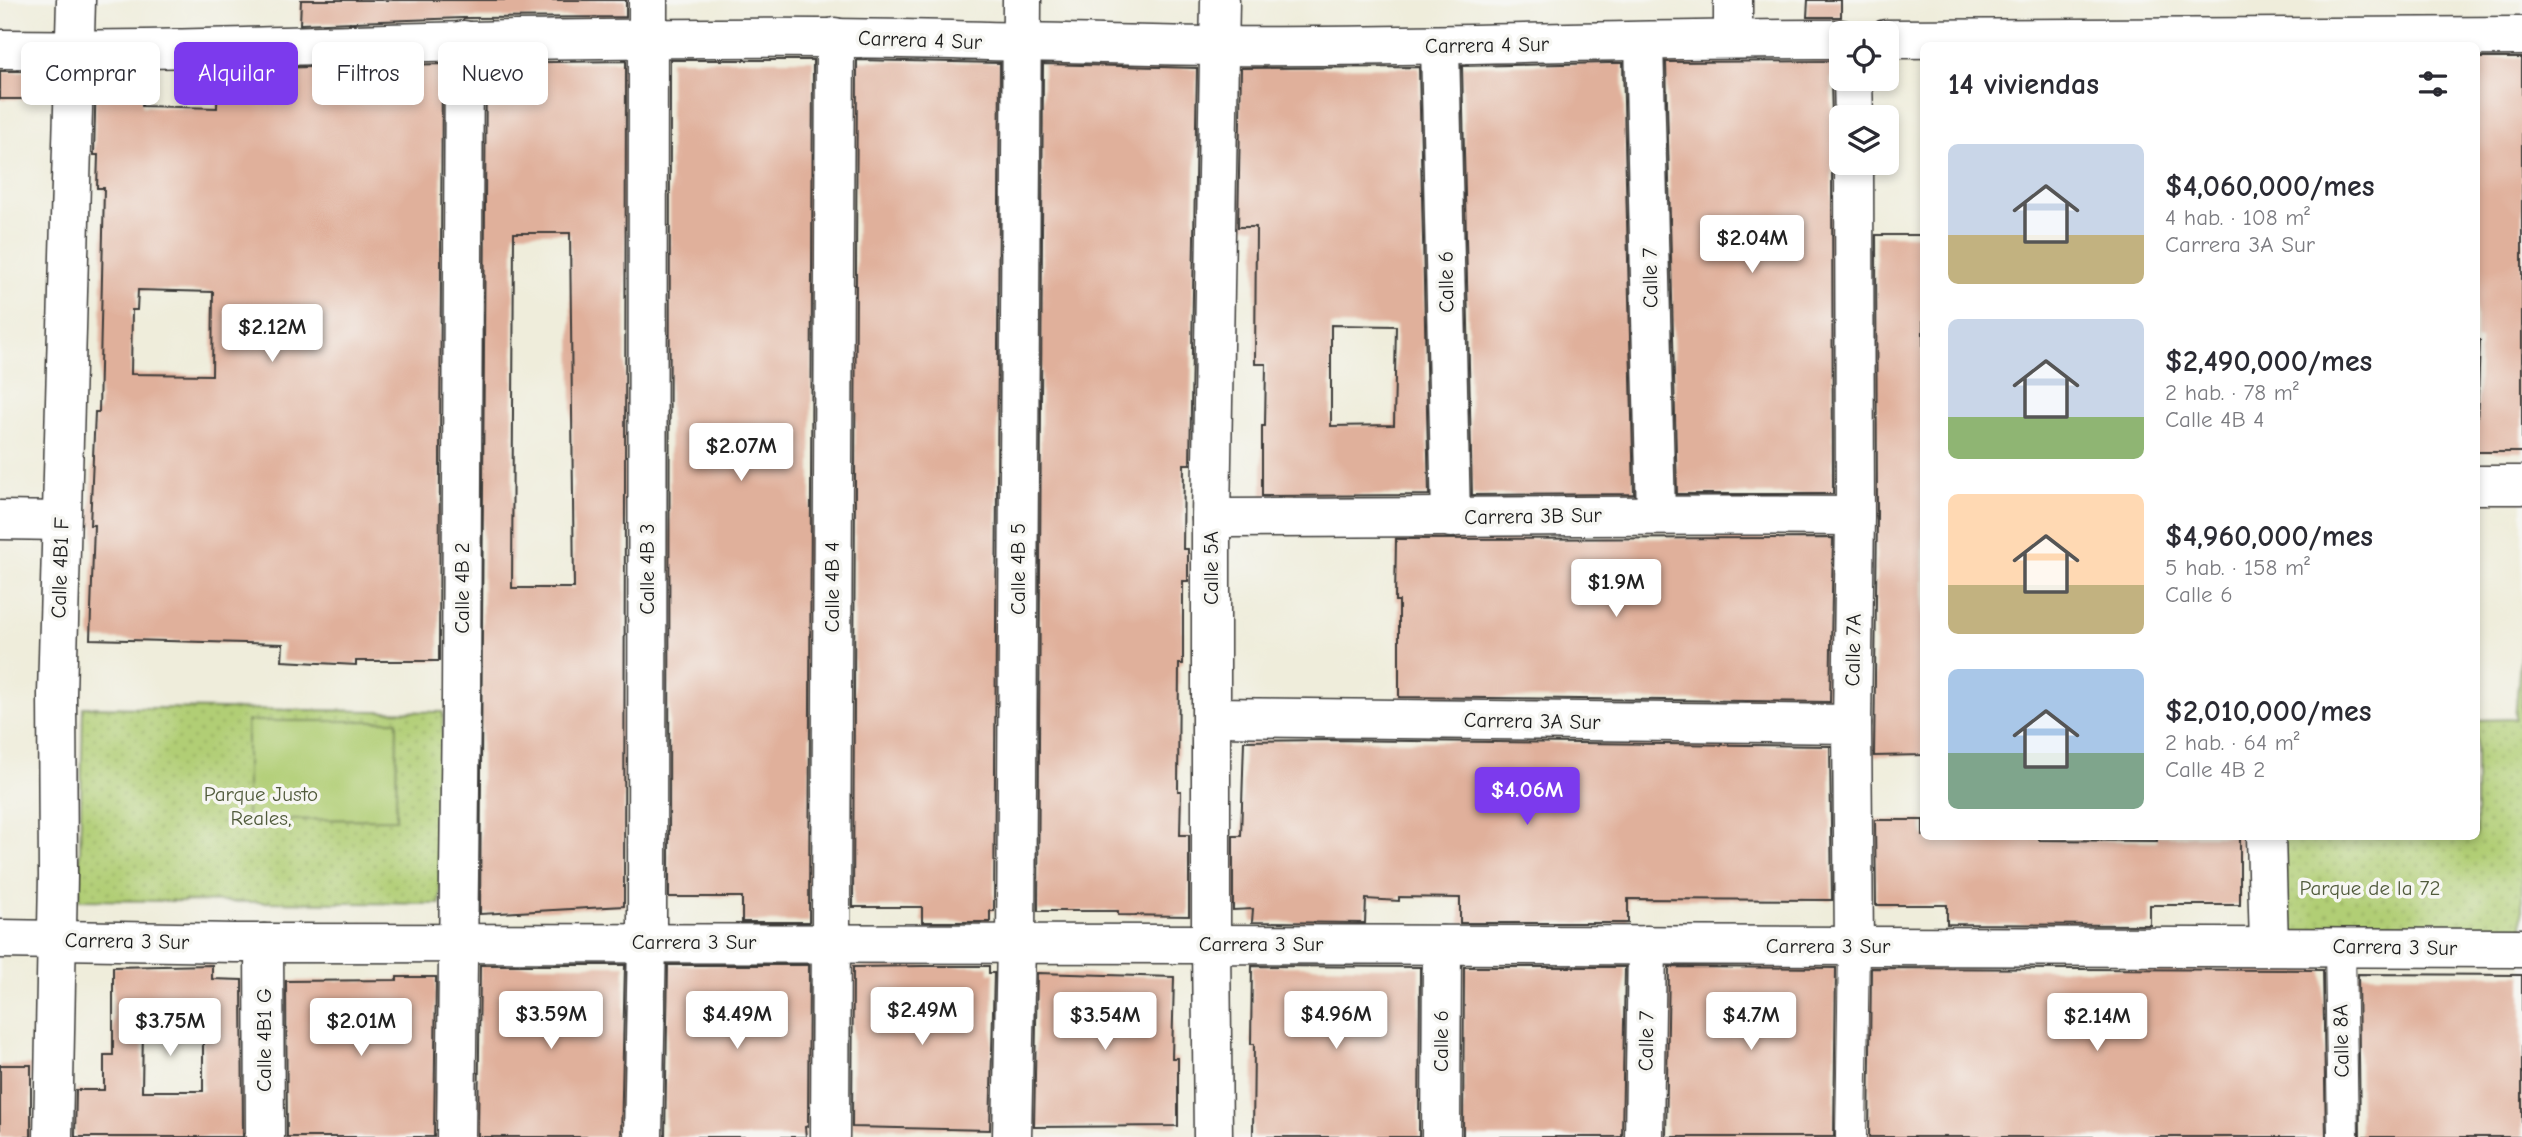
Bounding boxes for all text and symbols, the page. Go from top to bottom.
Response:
map controls [1829,21,1899,175]
button: locate [1829,21,1899,91]
street label: Carrera 4 Sur [858,26,983,54]
street label: Carrera 4 Sur [1425,32,1550,58]
chip: Comprar [21,42,160,105]
chip: Alquilar [174,42,298,105]
chip: Filtros [312,42,424,105]
chip: Nuevo [438,42,548,105]
icon: filters [2414,65,2452,103]
text: 14 viviendas [1948,67,2099,102]
button: layers [1829,105,1899,175]
text: $4,060,000/mes [2165,169,2375,204]
icon: home [2004,172,2088,256]
text: 4 hab. · 108 m² [2165,204,2310,231]
pin: $2.04M [1695,216,1809,275]
text: $2.04M [1716,224,1788,251]
text: Carrera 3A Sur [2165,231,2315,258]
street label: Calle 7 [1637,248,1663,308]
street label: Calle 6 [1433,251,1459,313]
pin: $2.12M [215,304,329,364]
text: $2.12M [238,313,306,340]
text: $2,490,000/mes [2165,344,2372,379]
icon: home [2004,347,2088,431]
text: 2 hab. · 78 m² [2165,379,2299,406]
text: Calle 4B 4 [2165,406,2264,433]
pin: $2.07M [684,424,798,483]
text: $2.07M [705,432,777,459]
street label: Carrera 3B Sur [1464,503,1603,529]
street label: Calle 4B1 F [46,517,74,619]
text: $4,960,000/mes [2165,519,2373,554]
icon: home [2004,522,2088,606]
street label: Calle 4B 3 [635,523,659,615]
street label: Calle 4B 5 [1006,523,1030,615]
street label: Calle 5A [1199,531,1223,605]
street label: Calle 4B 2 [450,542,474,634]
street label: Calle 4B 4 [820,542,844,632]
text: 5 hab. · 158 m² [2165,554,2310,581]
pin: $1.9M [1567,560,1665,619]
text: $1.9M [1587,568,1645,595]
text: Calle 6 [2165,581,2233,608]
street label: Calle 7A [1840,613,1866,687]
text: $2,010,000/mes [2165,694,2372,729]
icon: home [2004,697,2088,781]
street label: Carrera 3A Sur [1463,708,1601,734]
text: 2 hab. · 64 m² [2165,729,2300,756]
text: Calle 4B 2 [2165,756,2265,783]
pin: $4.06M [1470,768,1584,827]
text: $4.06M [1491,776,1563,803]
park label: Parque Justo Reales, [204,782,318,830]
park label: Parque de la 72 [2300,876,2440,900]
street label: Carrera 3 Sur [64,928,190,954]
street label: Carrera 3 Sur [632,930,757,954]
street label: Carrera 3 Sur [1199,932,1324,956]
street label: Carrera 3 Sur [1766,934,1891,958]
street label: Carrera 3 Sur [2332,934,2458,960]
street label: Calle 4B1 G [252,988,276,1092]
pin: $2.49M [865,988,979,1047]
pin: $3.59M [494,992,608,1051]
pin: $4.49M [680,992,794,1051]
pin: $3.54M [1048,992,1162,1052]
pin: $4.96M [1279,992,1393,1051]
pin: $4.7M [1702,992,1800,1052]
pin: $2.14M [2040,993,2154,1053]
text: $2.49M [887,996,957,1023]
pin: $3.75M [113,998,227,1058]
pin: $2.01M [304,998,418,1058]
text: $3.59M [515,1000,587,1027]
text: $4.49M [702,1000,772,1027]
text: $4.96M [1300,1000,1372,1027]
text: $3.54M [1070,1001,1140,1028]
text: $4.7M [1722,1001,1780,1028]
text: $2.14M [2063,1002,2131,1029]
street label: Calle 8A [2328,1004,2354,1078]
text: $3.75M [135,1007,205,1034]
text: $2.01M [326,1007,396,1034]
street label: Calle 6 [1429,1010,1453,1072]
street label: Calle 7 [1633,1011,1659,1071]

